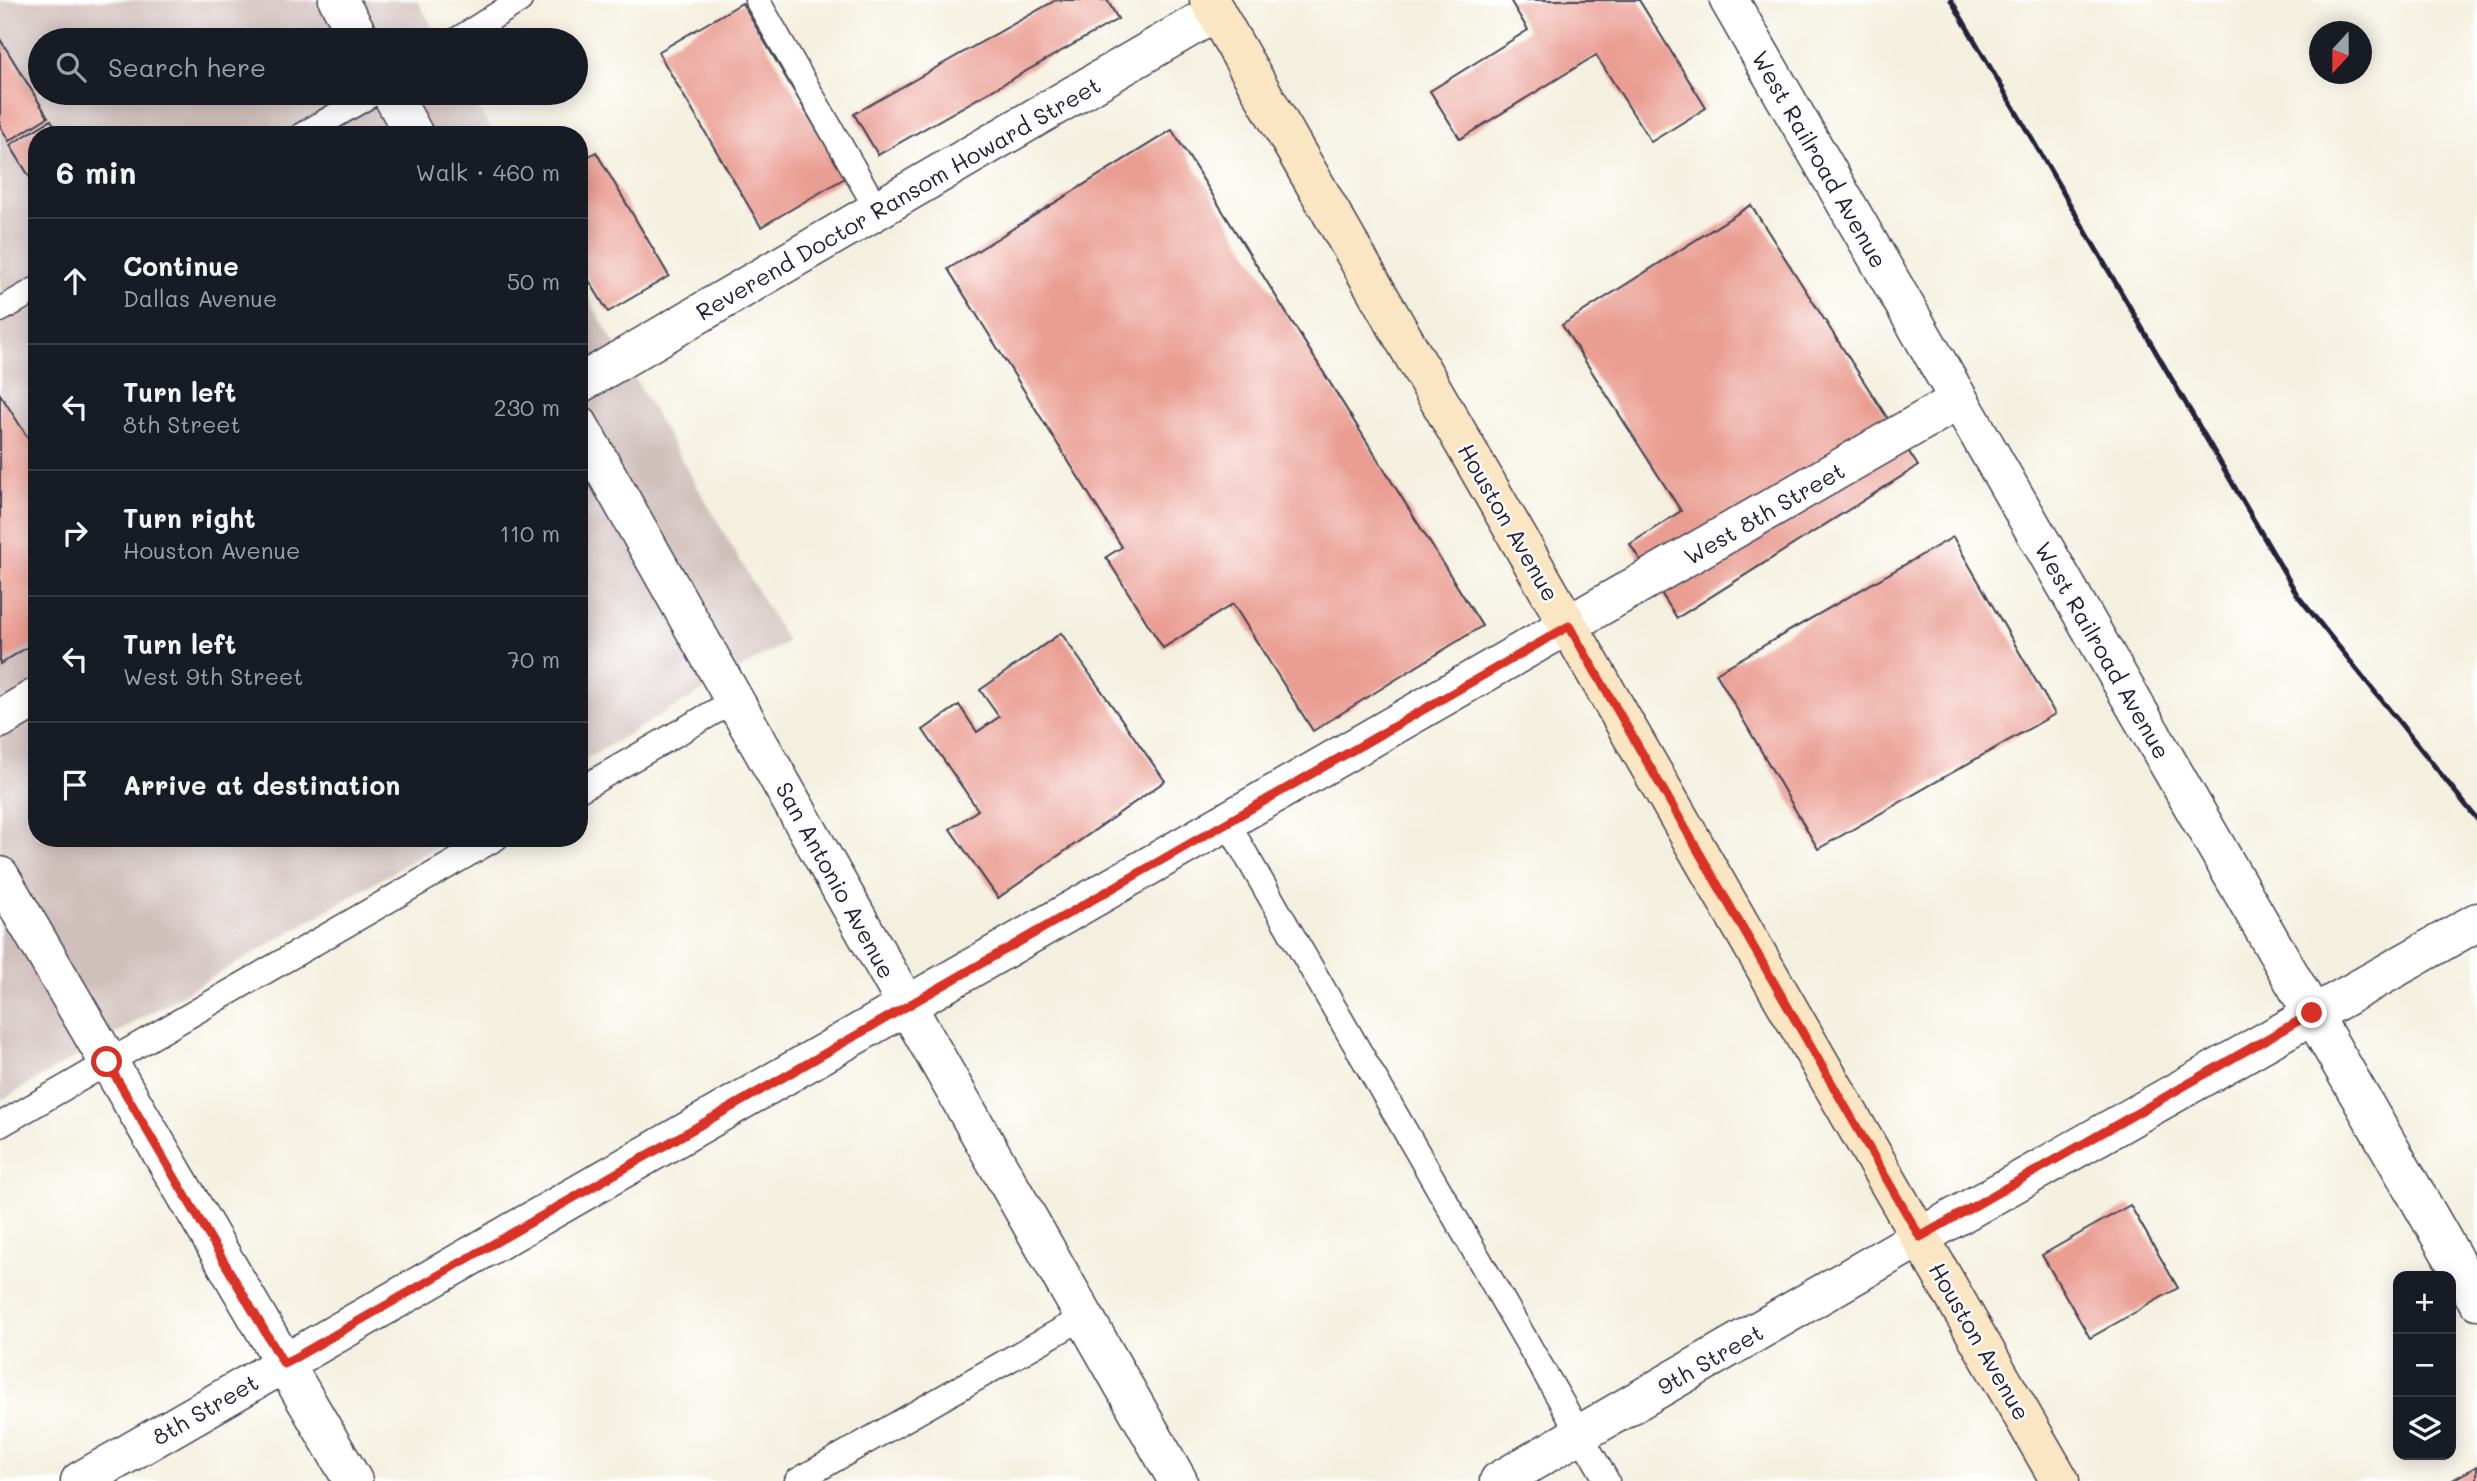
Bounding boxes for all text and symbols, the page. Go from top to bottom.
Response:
north arrow [2309,21,2372,84]
search box [28,28,588,105]
street label: West Railroad Avenue [1746,45,1894,273]
icon: search [52,48,90,86]
text: Search here [108,50,266,84]
street label: Reverend Doctor Ransom Howard Street [690,69,1106,327]
text: 6 min [56,152,136,192]
text: Walk · 460 m [415,157,560,187]
text: Continue [123,249,239,283]
icon: ahead [56,262,94,300]
text: 50 m [507,266,560,296]
text: Dallas Avenue [123,283,277,313]
text: Turn left [123,375,236,409]
icon: left [56,388,94,426]
text: 230 m [494,392,560,422]
text: 8th Street [123,409,241,439]
street label: Houston Avenue [1452,438,1566,606]
street label: West 8th Street [1678,455,1850,571]
text: Turn right [123,501,256,535]
icon: right [56,514,94,552]
text: 110 m [500,518,560,548]
text: Houston Avenue [123,535,300,565]
street label: West Railroad Avenue [2029,536,2177,764]
text: Turn left [123,627,236,661]
icon: left [56,640,94,678]
text: 70 m [507,644,560,674]
text: West 9th Street [123,661,303,691]
icon: arrive [56,766,94,804]
text: Arrive at destination [123,768,400,802]
street label: San Antonio Avenue [770,776,902,984]
route end [2296,997,2327,1028]
route start [91,1046,122,1077]
street label: Houston Avenue [1923,1257,2037,1425]
map controls [2393,1271,2456,1460]
button: + [2393,1271,2456,1334]
street label: 9th Street [1652,1317,1768,1401]
button: − [2393,1334,2456,1397]
street label: 8th Street [147,1367,263,1451]
button: layers [2393,1397,2456,1460]

